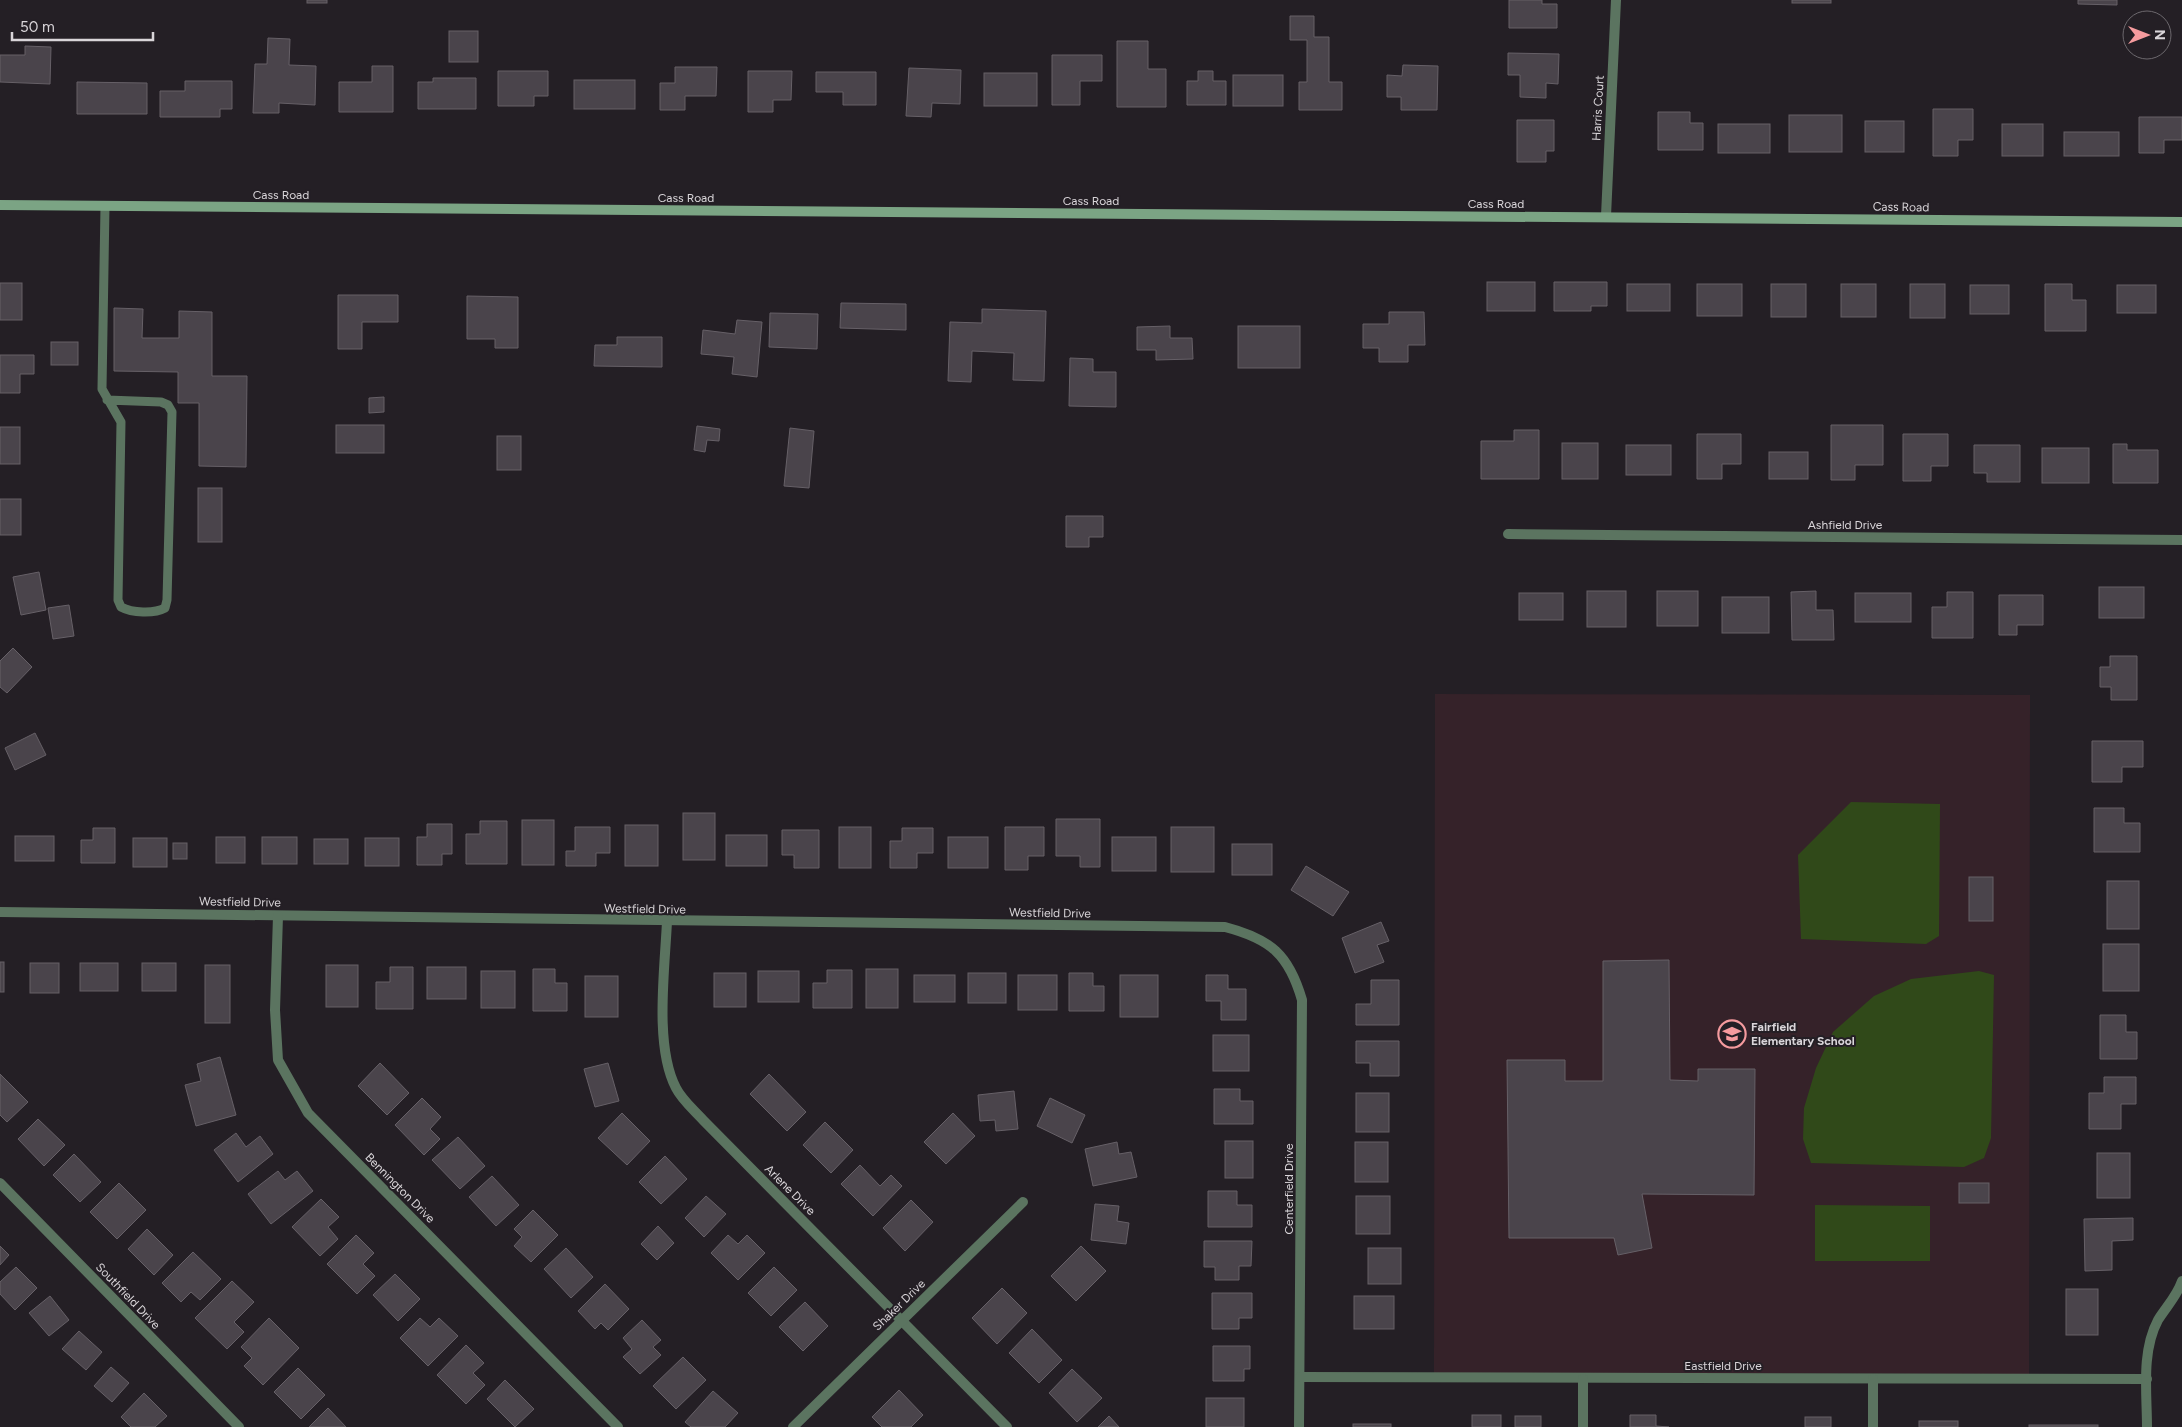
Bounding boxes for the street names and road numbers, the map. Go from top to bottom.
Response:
street label: Harris Court [1589,74,1607,141]
street label: Cass Road [253,188,309,202]
street label: Cass Road [658,191,714,205]
street label: Cass Road [1063,194,1119,208]
street label: Cass Road [1468,197,1524,211]
street label: Cass Road [1873,200,1929,214]
street label: Ashfield Drive [1808,518,1883,532]
street label: Westfield Drive [199,894,281,910]
street label: Westfield Drive [604,901,686,917]
street label: Westfield Drive [1009,905,1091,921]
street label: Centerfield Drive [1282,1143,1296,1235]
street label: Bennington Drive [362,1150,438,1226]
street label: Arlene Drive [762,1162,818,1218]
street label: Southfield Drive [93,1260,163,1332]
street label: Shaker Drive [870,1276,928,1333]
street label: Eastfield Drive [1684,1359,1762,1373]

